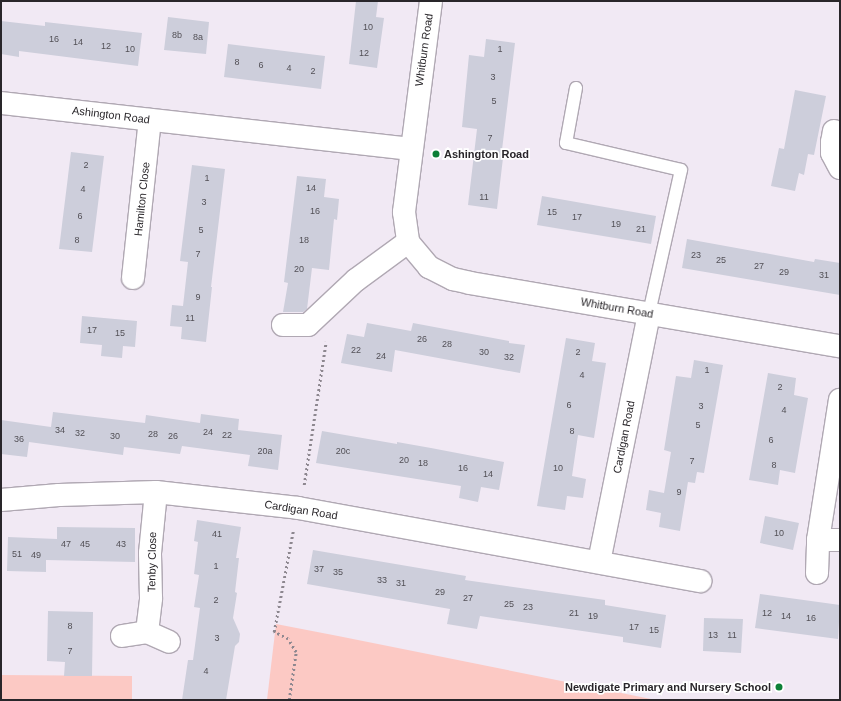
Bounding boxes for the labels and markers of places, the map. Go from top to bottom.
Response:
place label: Ashington Road [444,147,529,161]
marker: Ashington Road [431,149,441,159]
place label: Newdigate Primary and Nursery School [565,680,771,694]
marker: Newdigate Primary and Nursery School [774,682,784,692]

